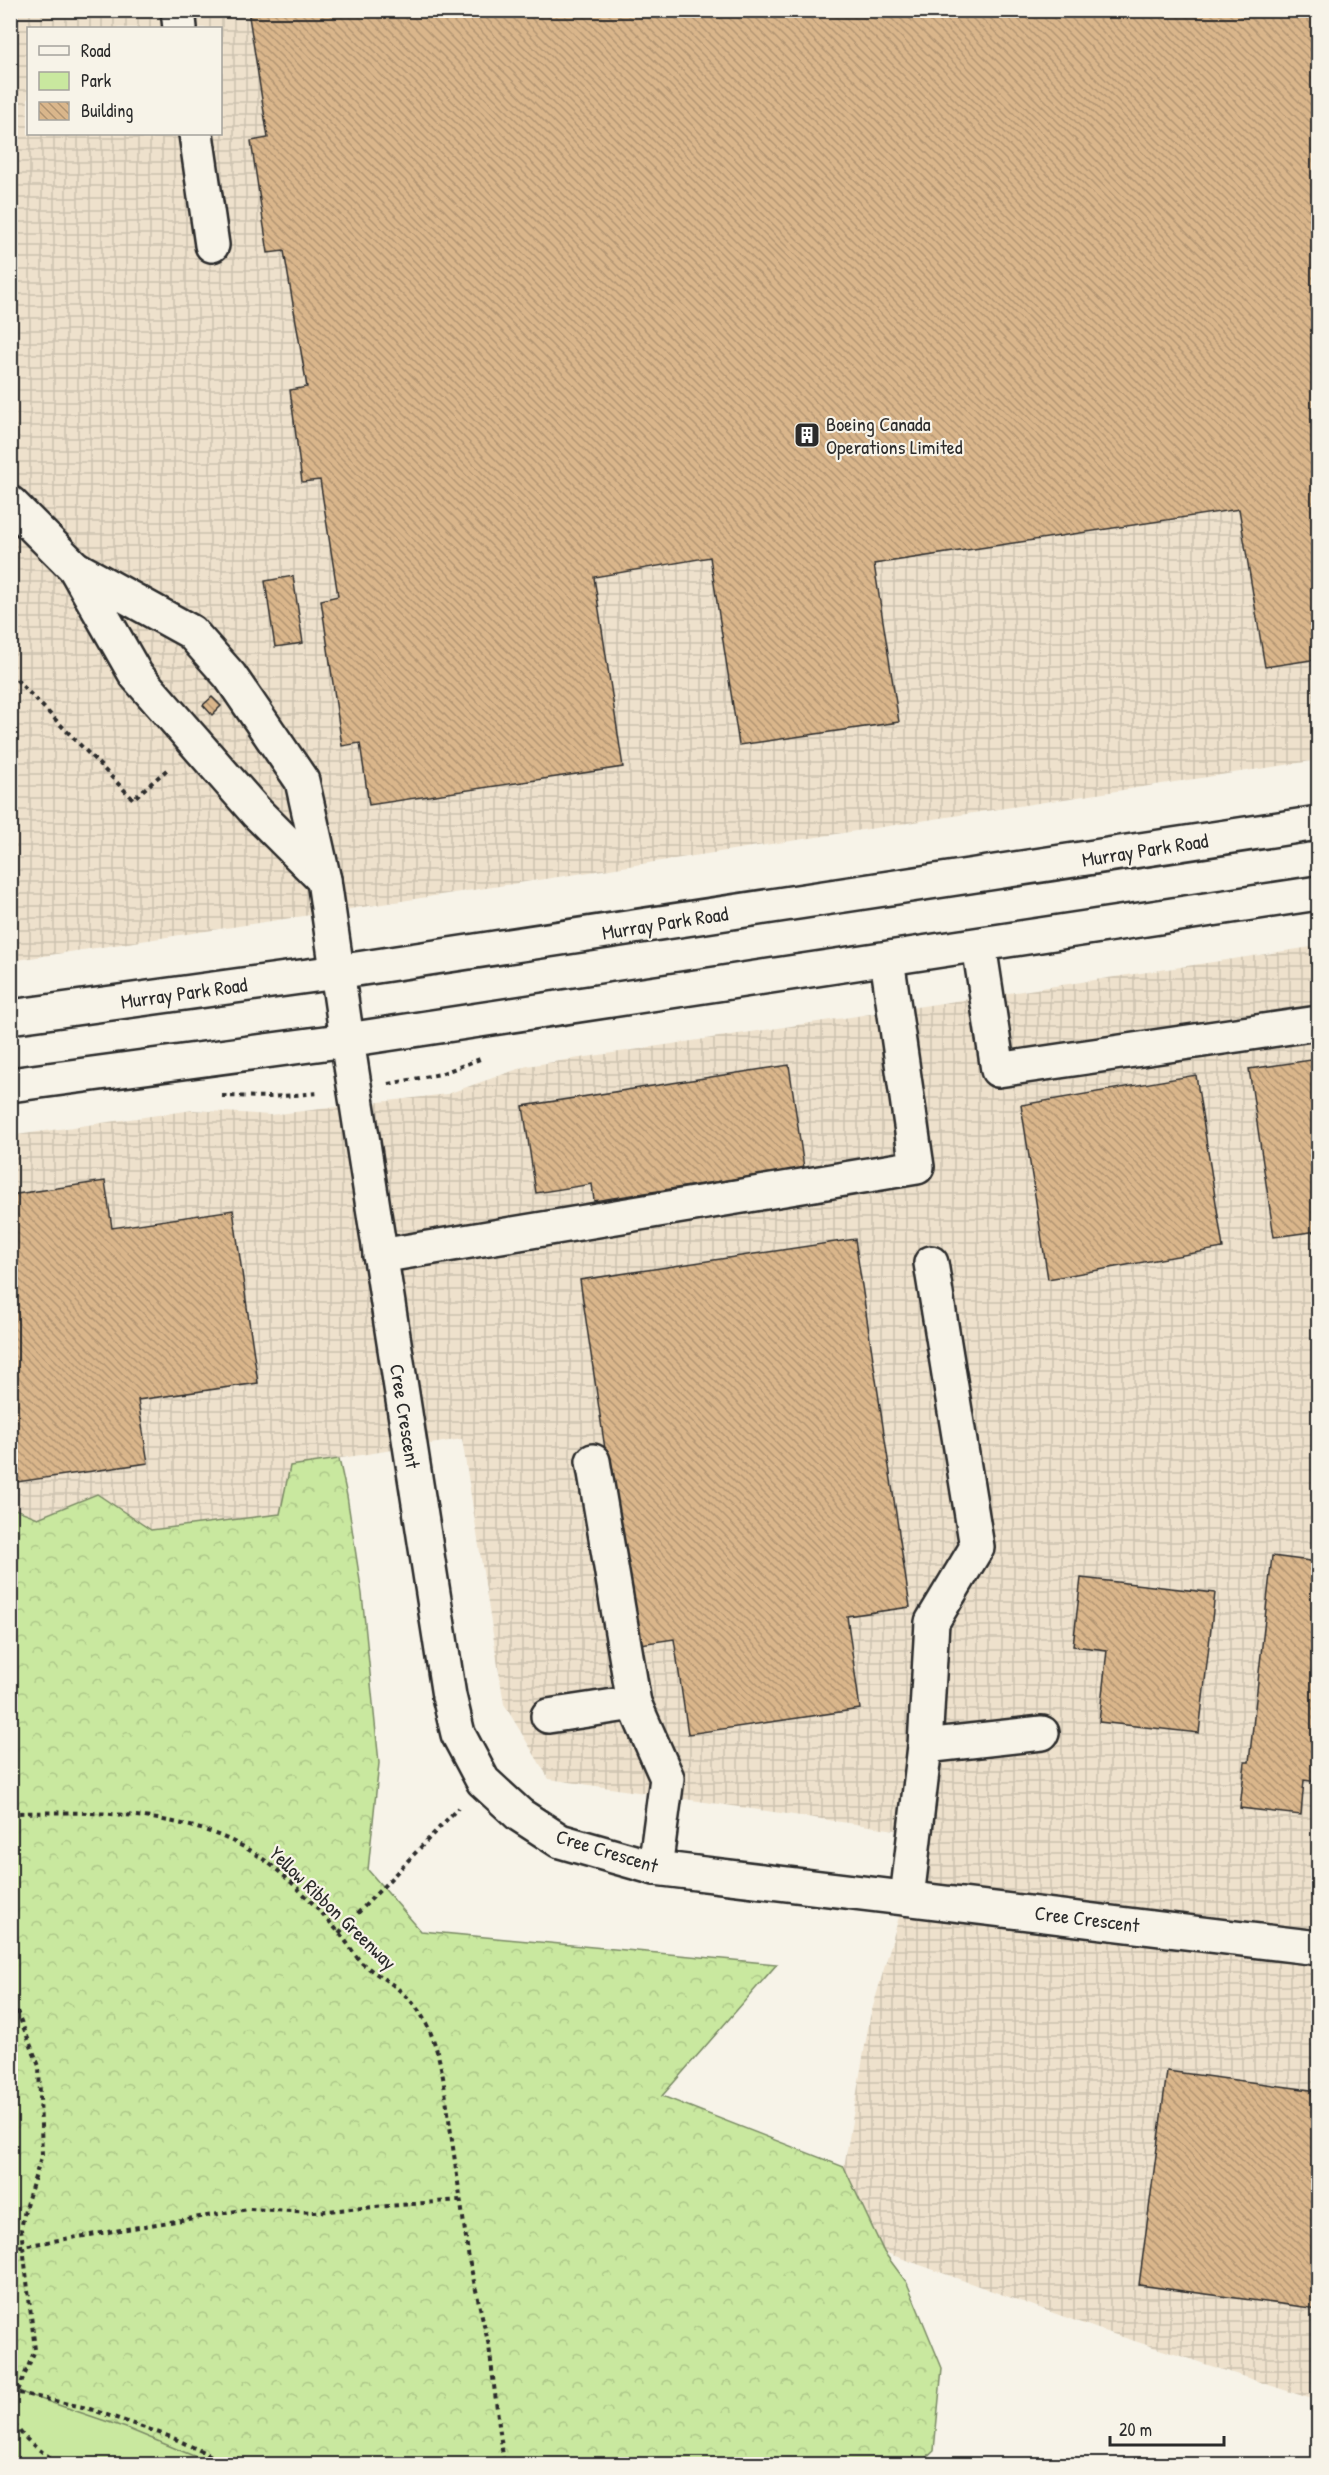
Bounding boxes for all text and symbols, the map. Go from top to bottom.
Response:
legend [27,27,222,135]
text: Road [81,38,111,63]
text: Park [81,68,112,93]
text: Building [81,98,133,123]
place label: Boeing Canada Operations Limited [826,410,963,460]
building icon: Boeing Canada Operations Limited [792,420,822,450]
street label: Murray Park Road [1080,826,1210,873]
street label: Murray Park Road [600,899,730,946]
street label: Murray Park Road [119,970,249,1015]
street label: Cree Crescent [384,1362,427,1471]
street label: Cree Crescent [553,1822,662,1879]
street label: Yellow Ribbon Greenway [264,1840,403,1975]
street label: Cree Crescent [1033,1899,1142,1938]
scale bar [1110,2409,1224,2447]
text: 20 m [1119,2417,1152,2442]

